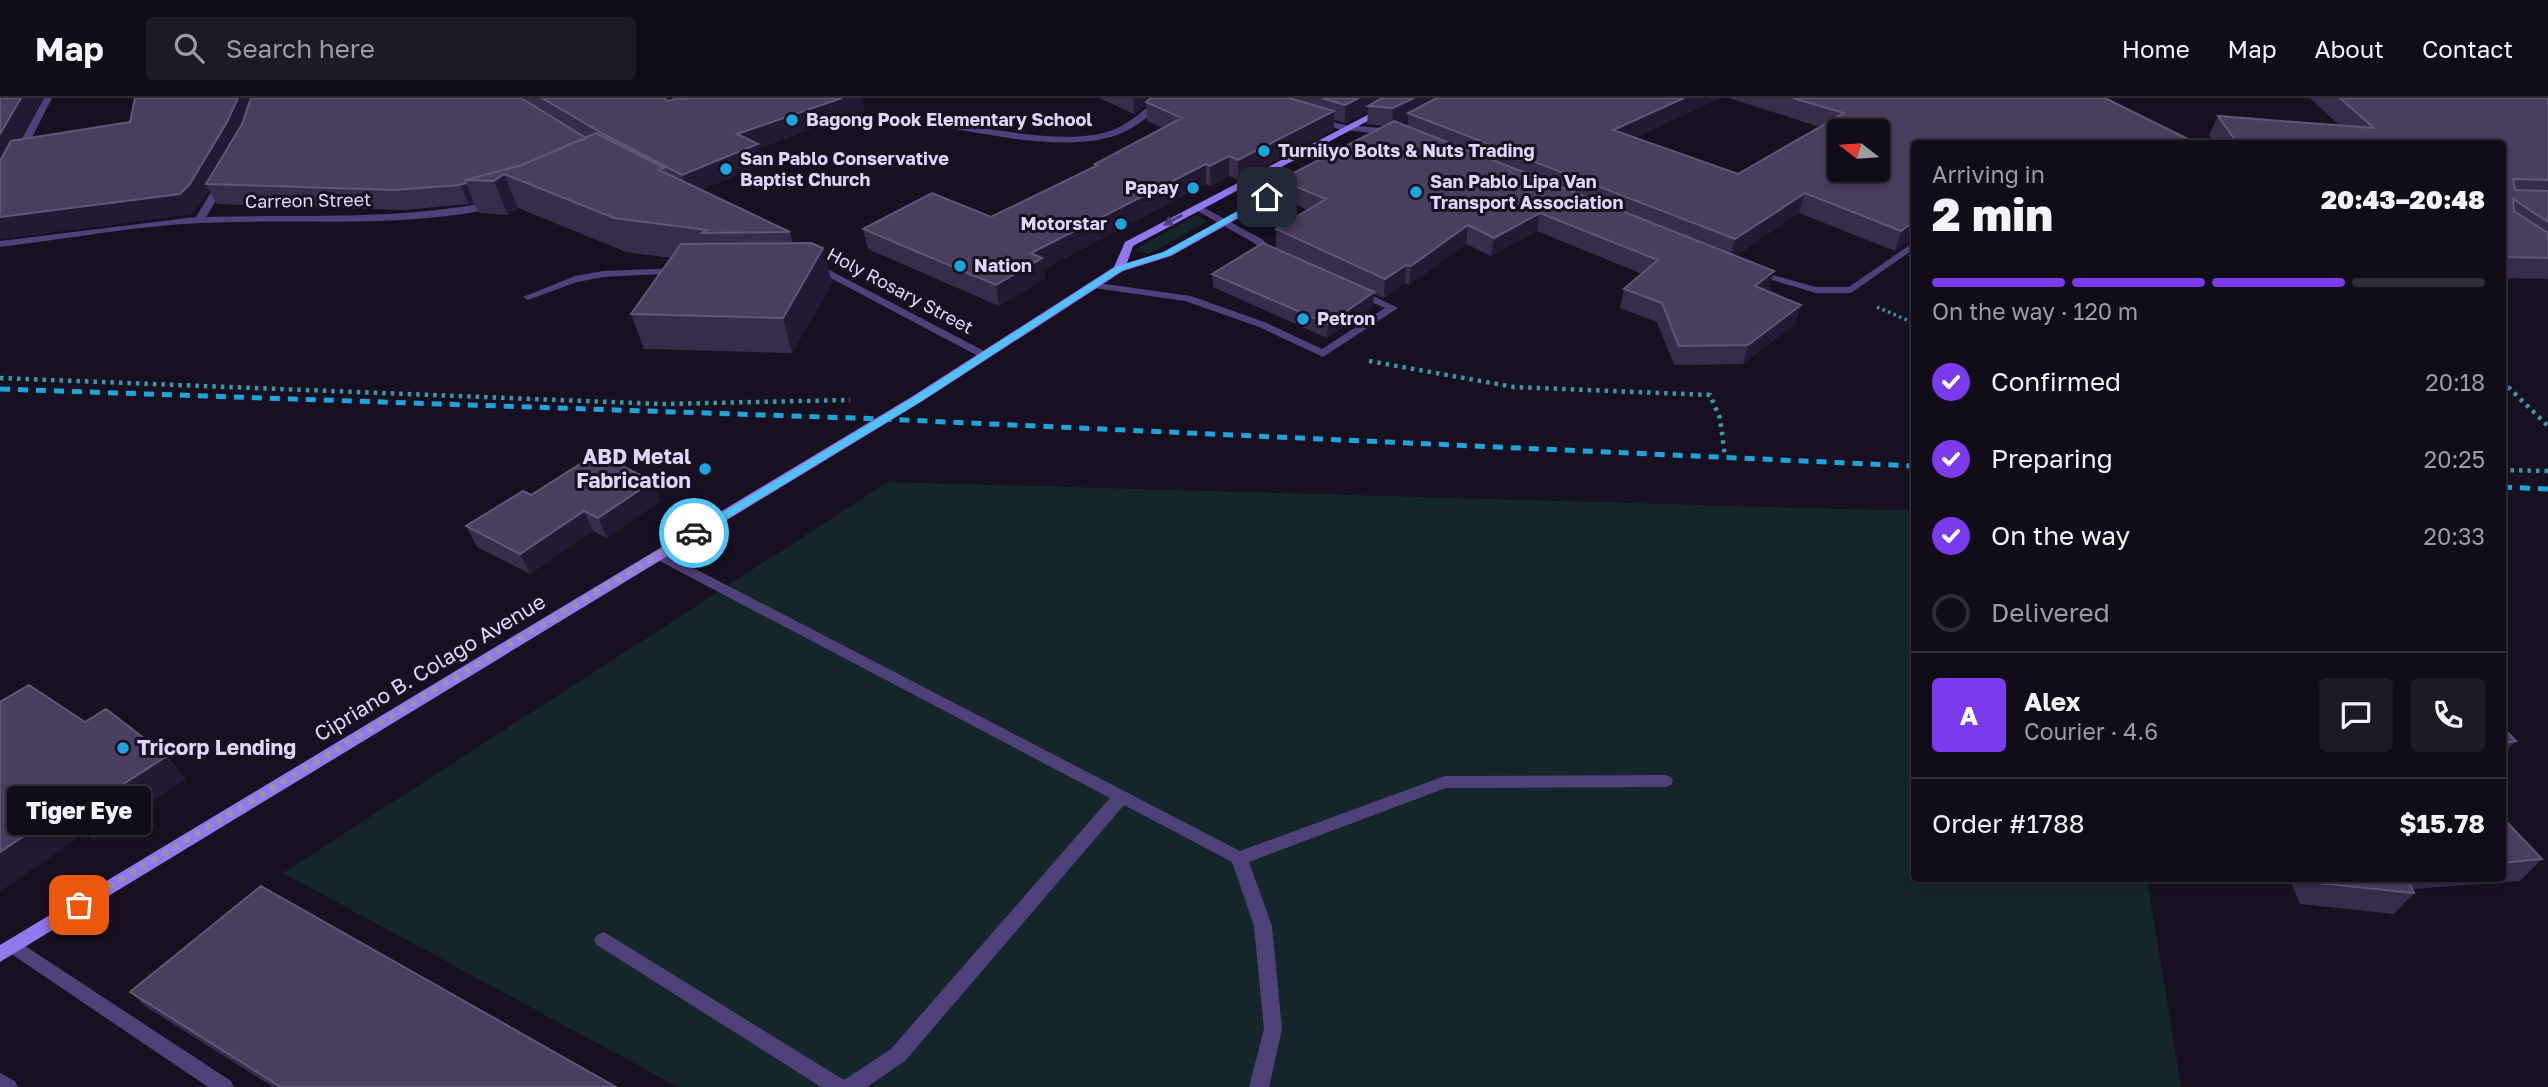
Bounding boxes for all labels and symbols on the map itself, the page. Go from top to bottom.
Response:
place label: Bagong Pook Elementary School [806,108,1092,130]
marker: Bagong Pook Elementary School [784,112,800,128]
north arrow [1827,119,1890,182]
place label: Turnilyo Bolts & Nuts Trading [1278,139,1534,161]
marker: Turnilyo Bolts & Nuts Trading [1256,143,1272,159]
place label: San Pablo Conservative Baptist Church [740,147,949,190]
marker: San Pablo Conservative Baptist Church [718,161,734,177]
pin [1237,167,1297,227]
place label: San Pablo Lipa Van Transport Association [1430,170,1623,213]
place label: Papay [1125,176,1179,198]
marker: Papay [1185,180,1201,196]
marker: San Pablo Lipa Van Transport Association [1408,184,1424,200]
street label: Carreon Street [245,188,371,212]
place label: Motorstar [1021,212,1107,234]
one-way arrow [1163,214,1183,226]
marker: Motorstar [1113,216,1129,232]
street label: Holy Rosary Street [824,242,977,338]
place label: Nation [974,254,1032,276]
marker: Nation [952,258,968,274]
place label: Petron [1317,307,1375,329]
marker: Petron [1295,311,1311,327]
place label: ABD Metal Fabrication [576,443,691,493]
marker: ABD Metal Fabrication [697,461,713,477]
courier [659,498,729,568]
street label: Cipriano B. Colago Avenue [309,588,550,747]
place label: Tricorp Lending [137,734,296,760]
marker: Tricorp Lending [115,740,131,756]
callout: Tiger Eye [7,786,151,835]
pin [49,875,109,935]

